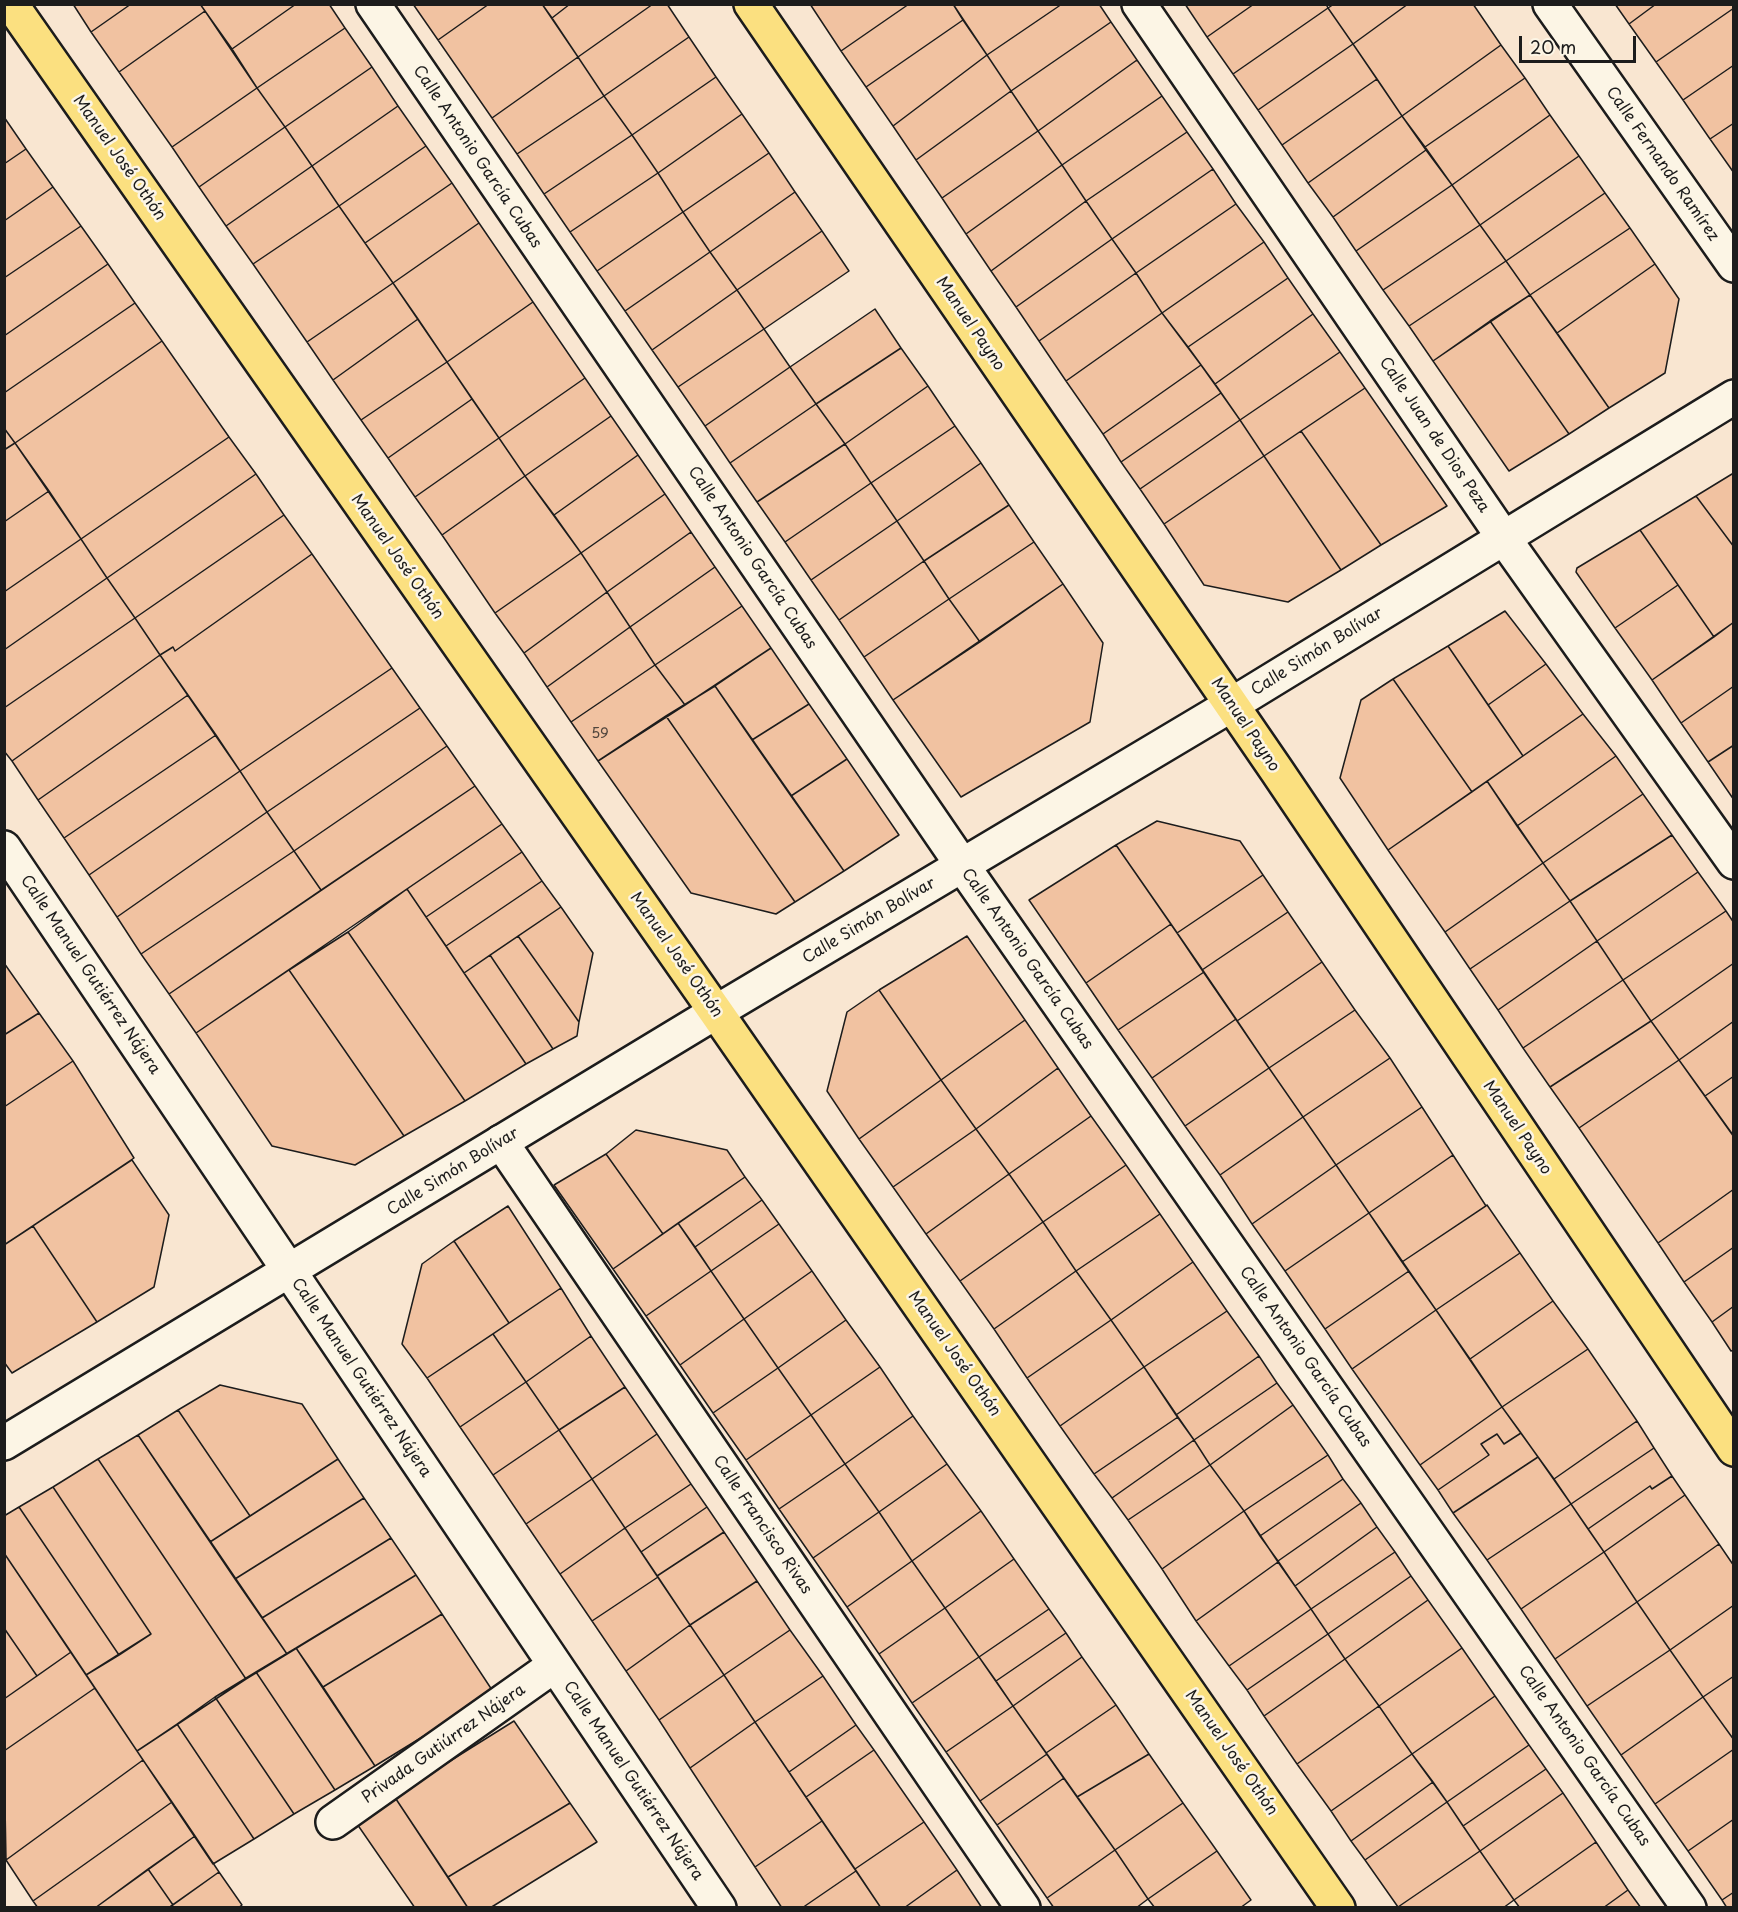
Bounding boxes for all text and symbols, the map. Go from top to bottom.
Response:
scale bar [1522,24,1639,62]
text: 20 m [1530,33,1576,60]
street label: Calle Antonio García Cubas [409,62,545,252]
street label: Calle Fernando Ramírez [1601,83,1723,245]
street label: Manuel José Othón [69,92,169,224]
street label: Manuel Payno [931,273,1009,375]
street label: Calle Juan de Dios Peza [1375,354,1493,516]
street label: Calle Antonio García Cubas [684,463,820,653]
street label: Manuel José Othón [347,491,447,623]
street label: Calle Simón Bolívar [1248,604,1386,700]
street label: Manuel Payno [1206,674,1284,776]
house number: 59 [591,726,609,742]
street label: Calle Antonio García Cubas [957,865,1097,1053]
street label: Calle Manuel Gutiérrez Nájera [16,872,164,1078]
street label: Calle Simón Bolívar [799,874,939,968]
street label: Manuel José Othón [626,889,726,1021]
street label: Manuel Payno [1478,1077,1556,1179]
street label: Calle Simón Bolívar [384,1124,522,1220]
street label: Calle Antonio García Cubas [1235,1263,1375,1451]
street label: Calle Manuel Gutiérrez Nájera [287,1275,435,1481]
street label: Manuel José Othón [904,1288,1004,1420]
street label: Calle Francisco Rivas [708,1452,816,1598]
street label: Calle Antonio García Cubas [1514,1662,1654,1850]
street label: Calle Manuel Gutiérrez Nájera [559,1678,707,1884]
street label: Privada Gutiúrrez Nájera [359,1680,529,1808]
street label: Manuel José Othón [1181,1687,1281,1819]

